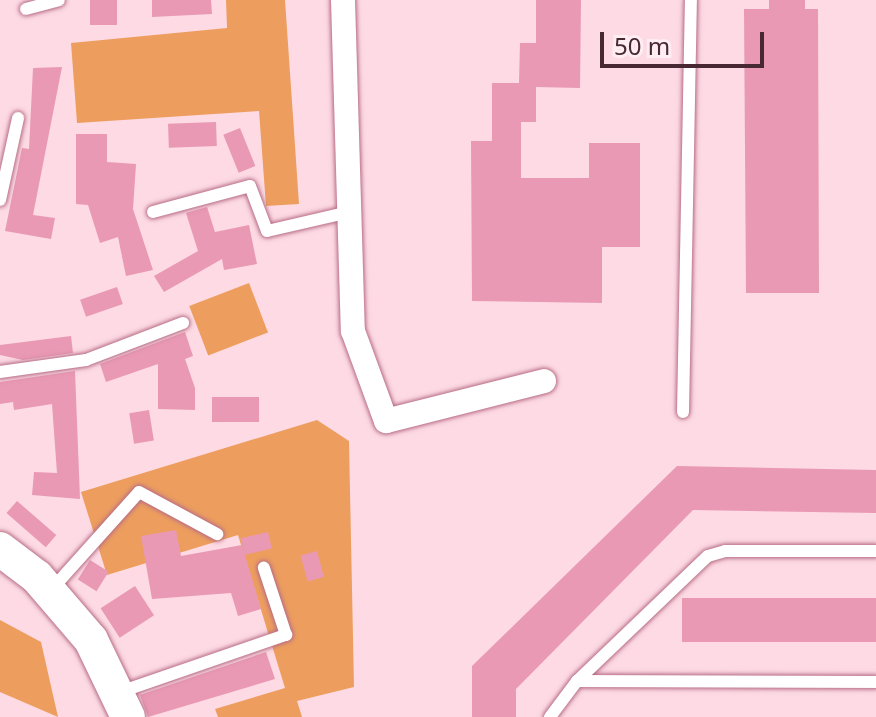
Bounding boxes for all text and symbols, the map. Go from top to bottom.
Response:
scale bar [604,16,768,66]
text: 50 m [614,29,670,62]

